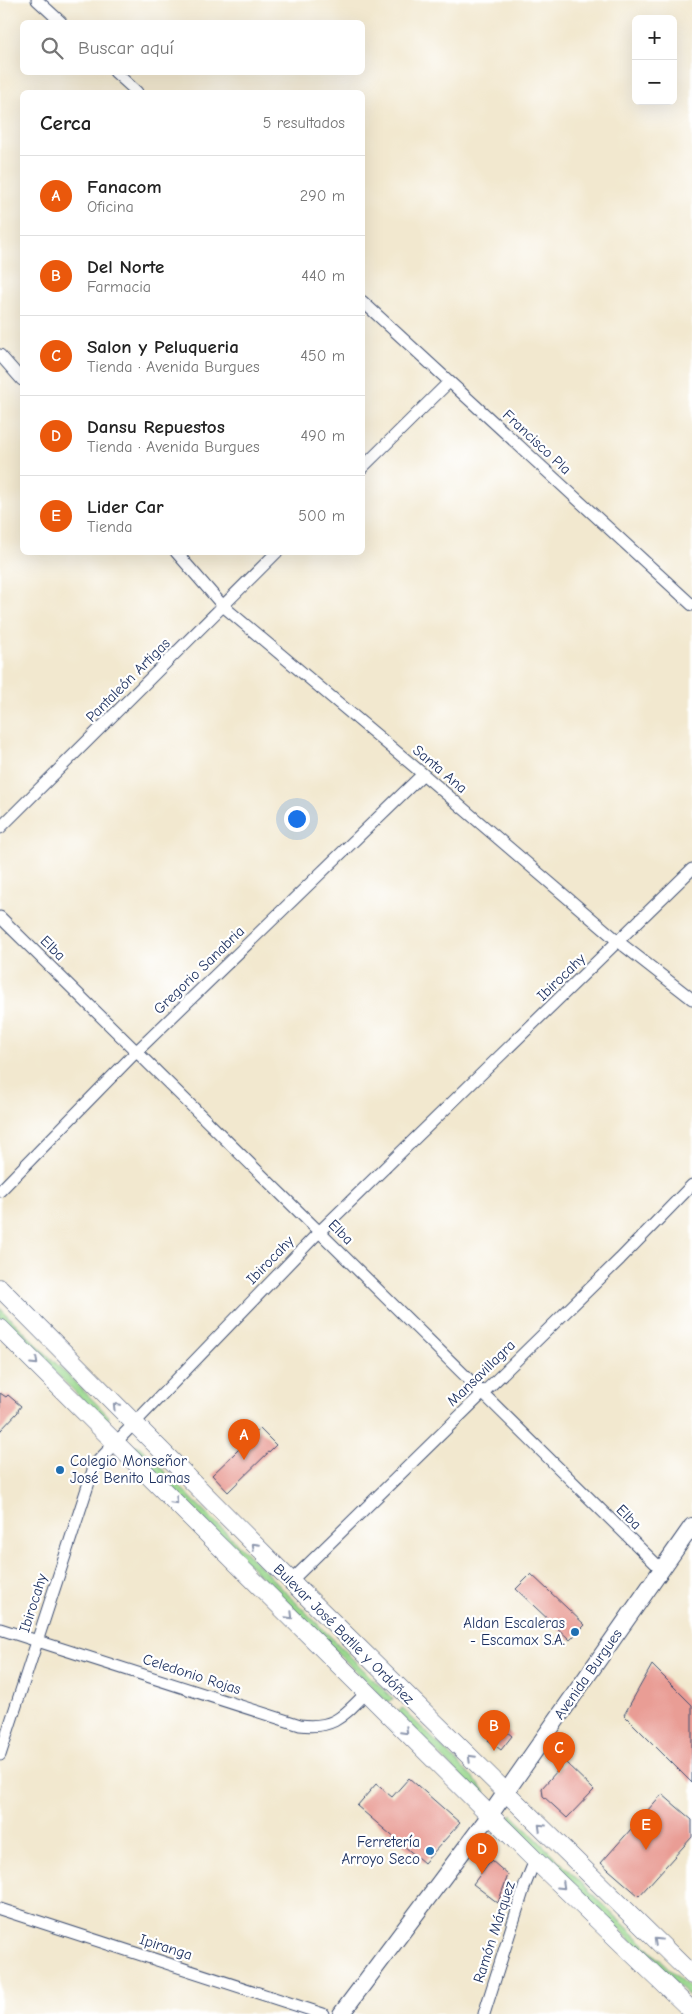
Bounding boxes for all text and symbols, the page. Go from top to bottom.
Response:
map controls [632,15,677,105]
button: + [632,15,677,60]
search box [20,20,365,75]
icon: search [38,34,66,62]
text: Buscar aquí [78,37,174,59]
button: − [632,60,677,105]
text: Cerca [40,111,91,135]
text: 5 resultados [263,114,345,132]
text: Fanacom [87,176,162,198]
text: A [52,187,60,205]
text: 290 m [300,187,345,205]
text: Oficina [87,198,134,216]
text: Del Norte [87,256,164,278]
text: B [51,267,61,285]
text: 440 m [301,267,345,285]
text: Farmacia [87,278,151,296]
text: Salon y Peluqueria [87,336,239,358]
text: C [51,347,61,365]
text: 450 m [300,347,345,365]
text: Tienda · Avenida Burgues [87,358,260,376]
street label: Francisco Pla [499,406,575,478]
text: Dansu Repuestos [87,416,225,438]
text: D [51,427,61,445]
text: 490 m [300,427,345,445]
text: Tienda · Avenida Burgues [87,438,260,456]
text: Lider Car [87,496,164,518]
text: E [51,507,61,525]
text: 500 m [298,507,345,525]
text: Tienda [87,518,133,536]
street label: Pantaleón Artigas [82,634,174,726]
street label: Santa Ana [409,741,471,797]
your location [284,806,310,832]
street label: Gregorio Sanabria [150,922,248,1018]
street label: Elba [37,932,69,964]
street label: Ibirocahy [533,949,589,1005]
street label: Elba [325,1216,357,1248]
street label: Ibirocahy [242,1232,298,1288]
street label: Mansavillagra [443,1336,519,1410]
one-way arrow [29,1357,38,1366]
one-way arrow [113,1403,122,1412]
pin: A [228,1419,260,1460]
place label: Colegio Monseñor José Benito Lamas [70,1452,190,1487]
marker: Colegio Monseñor José Benito Lamas [54,1464,66,1476]
one-way arrow [170,1495,179,1504]
street label: Elba [613,1501,645,1533]
one-way arrow [252,1543,261,1552]
street label: Bulevar José Batlle y Ordóñez [270,1560,418,1708]
street label: Ibirocahy [15,1571,51,1635]
one-way arrow [284,1610,293,1619]
place label: Aldan Escaleras - Escamax S.A. [463,1614,565,1649]
street label: Avenida Burgues [550,1625,626,1723]
marker: Aldan Escaleras - Escamax S.A. [569,1626,581,1638]
street label: Celedonio Rojas [141,1650,243,1698]
pin: B [478,1710,510,1751]
one-way arrow [400,1725,409,1734]
pin: C [543,1732,575,1773]
one-way arrow [467,1755,476,1764]
pin: E [630,1809,662,1850]
one-way arrow [538,1824,547,1833]
place label: Ferretería Arroyo Seco [341,1833,420,1868]
pin: D [466,1833,498,1874]
marker: Ferretería Arroyo Seco [424,1845,436,1857]
street label: Ramón Márquez [469,1879,519,1985]
one-way arrow [556,1880,565,1889]
street label: Ipiranga [137,1930,195,1964]
one-way arrow [654,1937,663,1946]

